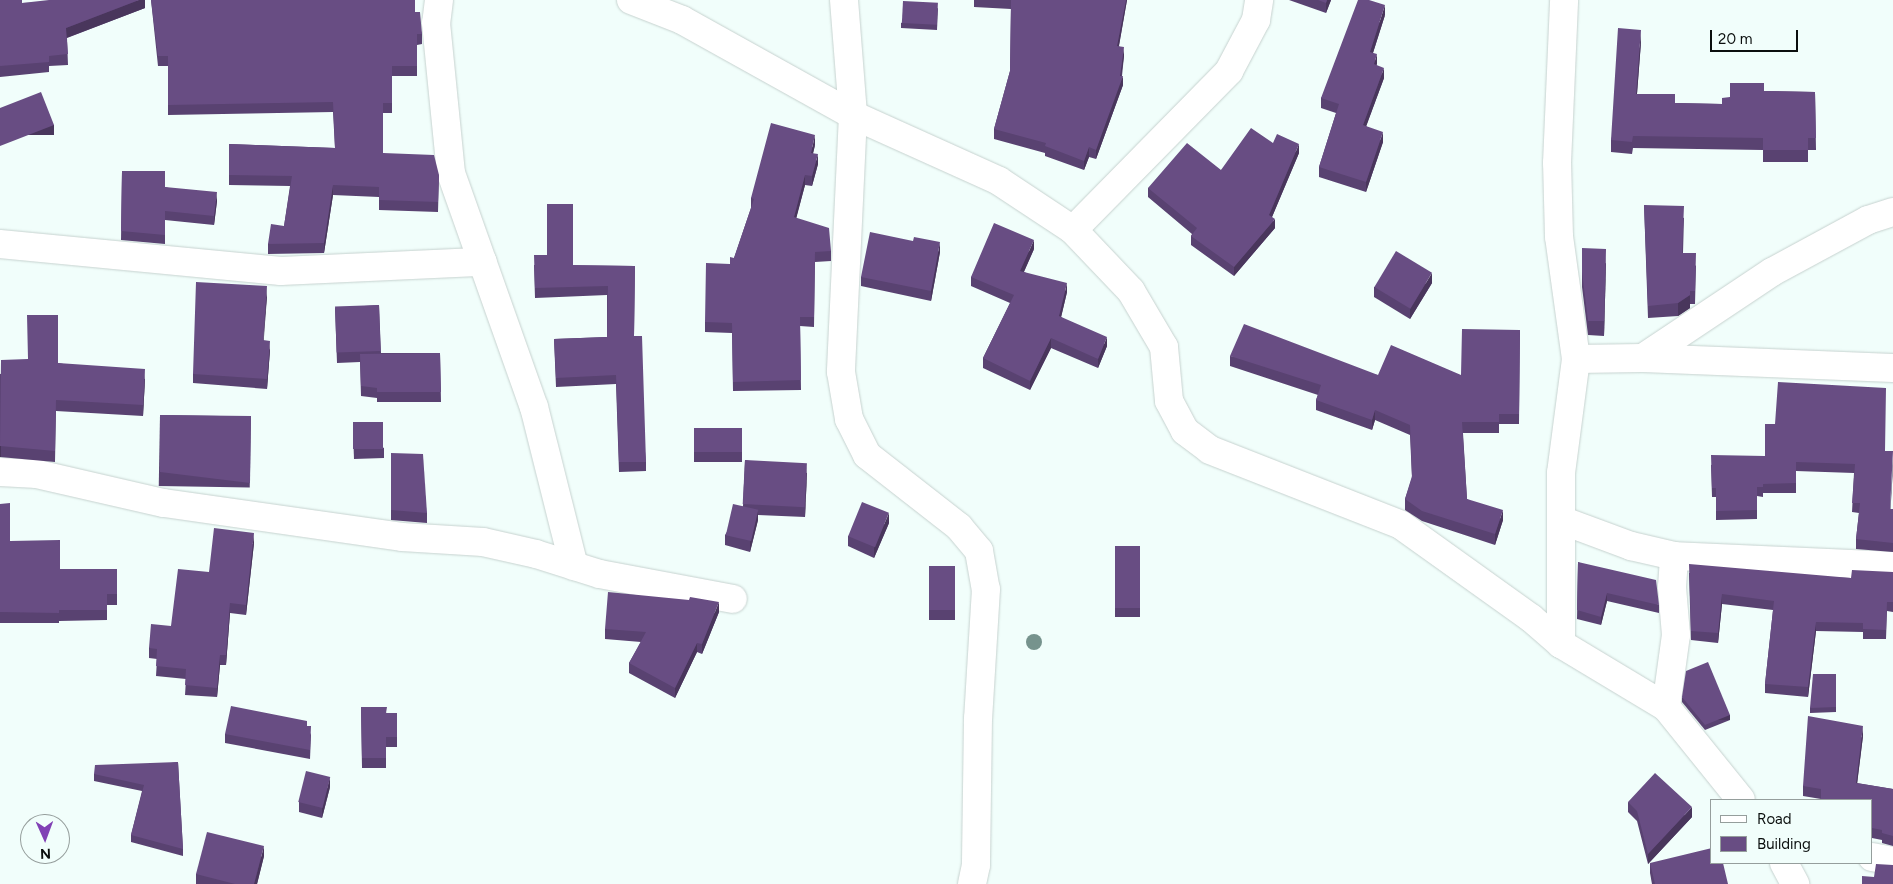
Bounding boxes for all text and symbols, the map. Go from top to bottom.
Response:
scale bar [1713,20,1800,52]
text: 20 m [1718,30,1752,48]
legend [1710,799,1873,864]
text: Road [1757,810,1792,828]
north arrow [20,814,70,864]
text: Building [1757,835,1811,853]
text: N [40,845,51,862]

